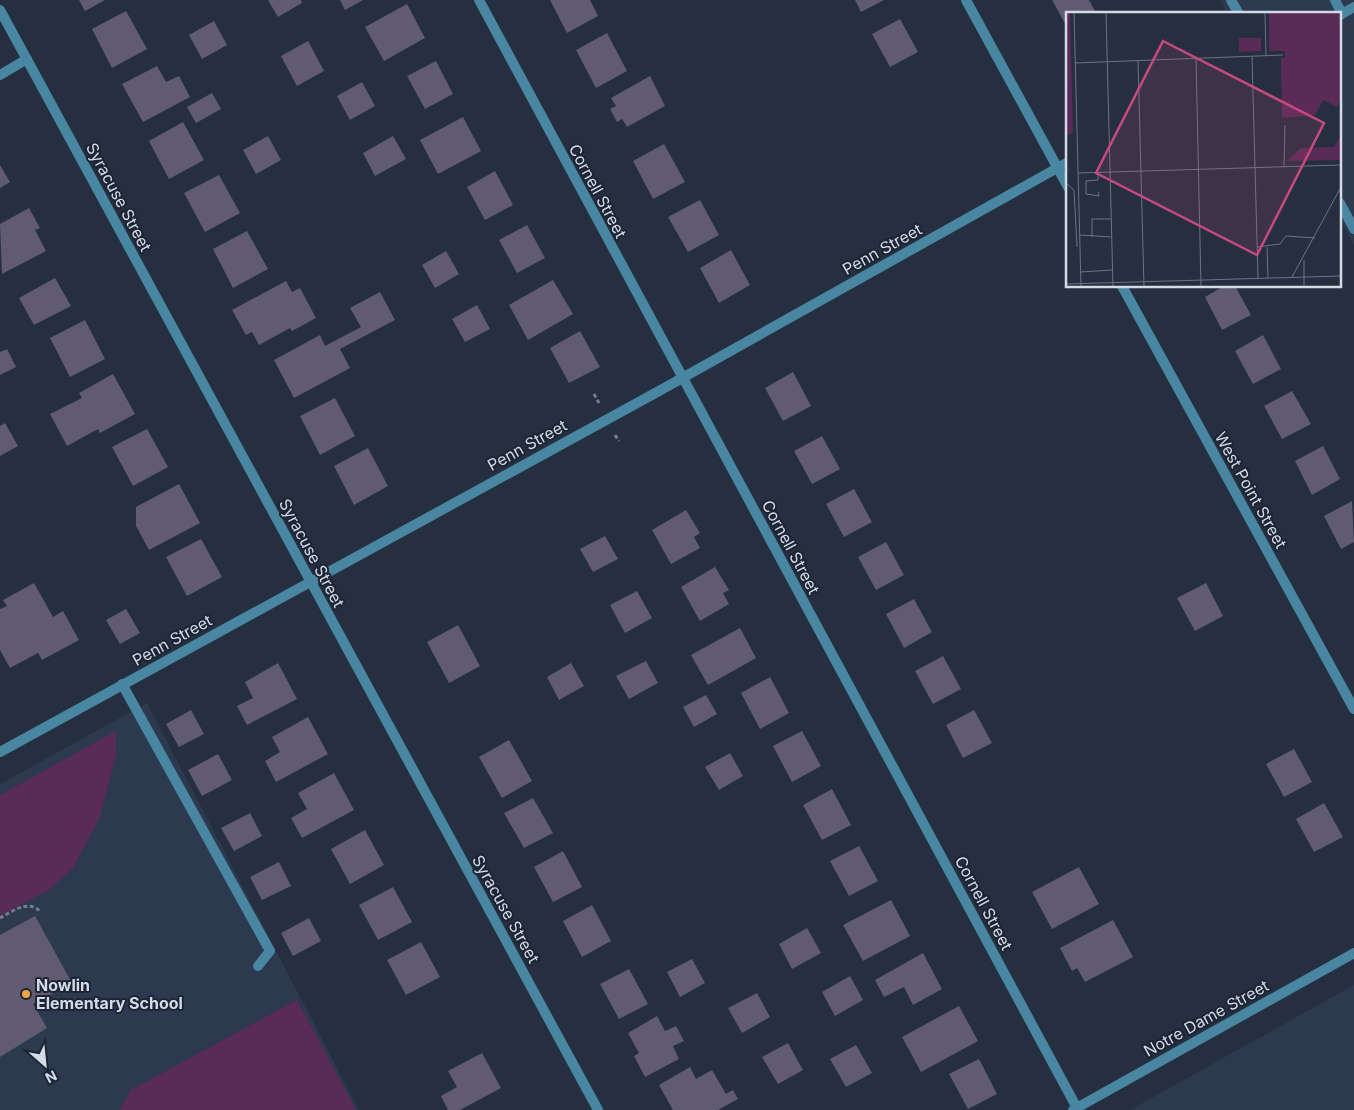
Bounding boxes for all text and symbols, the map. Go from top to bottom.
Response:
inset map [1066,12,1342,288]
street label: Syracuse Street [82,139,156,255]
street label: Cornell Street [565,141,631,241]
street label: Penn Street [839,219,925,279]
street label: Penn Street [484,415,570,475]
street label: West Point Street [1211,428,1291,552]
street label: Syracuse Street [275,495,349,611]
street label: Cornell Street [758,497,824,597]
street label: Penn Street [129,610,215,670]
street label: Syracuse Street [468,852,544,966]
street label: Cornell Street [951,853,1017,953]
place label: Nowlin Elementary School [36,975,183,1013]
street label: Notre Dame Street [1140,975,1272,1061]
marker: Nowlin Elementary School [20,988,32,1000]
north arrow [20,1040,70,1090]
text: N [43,1067,60,1087]

